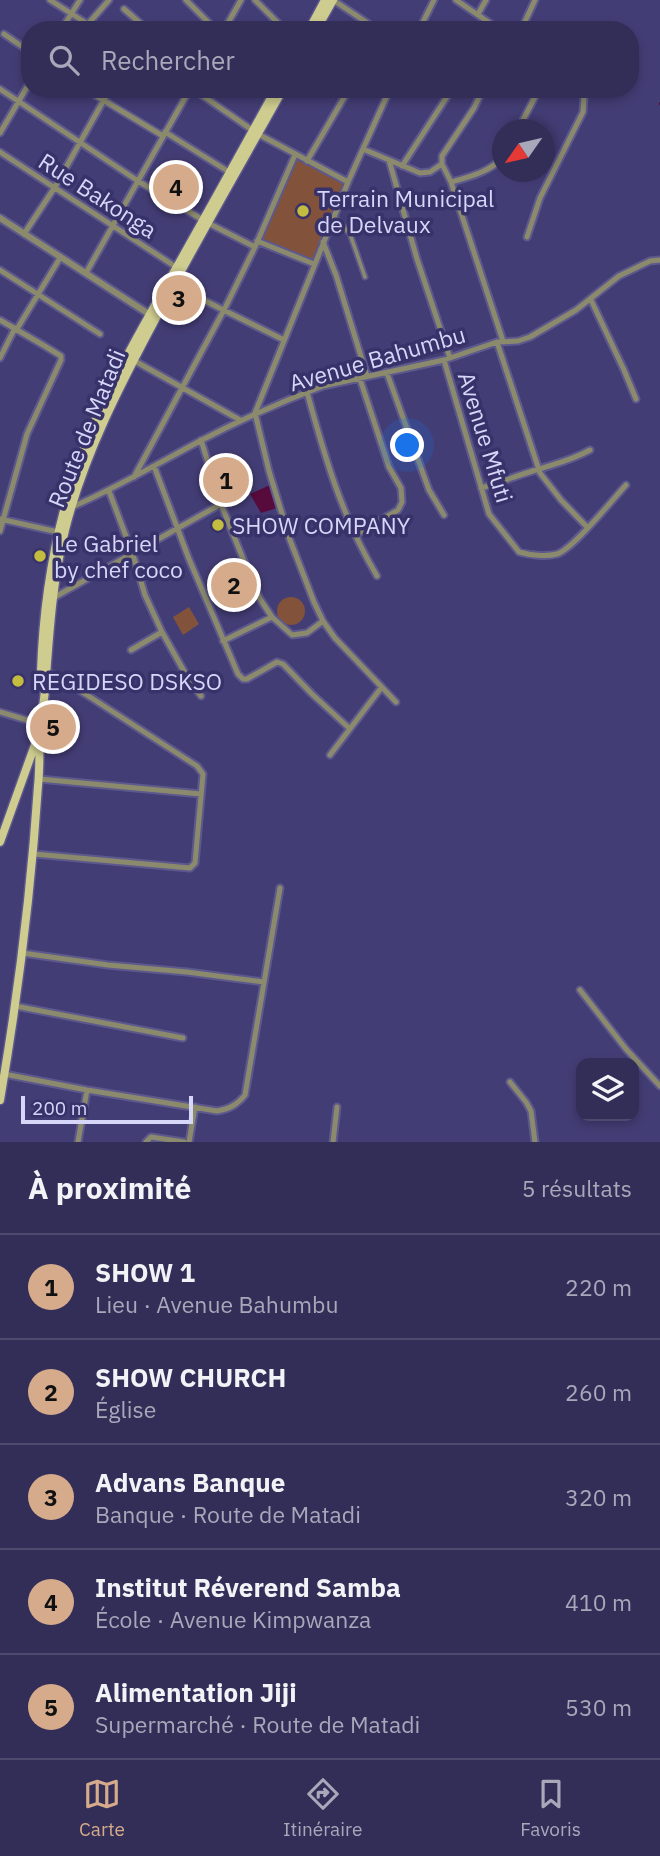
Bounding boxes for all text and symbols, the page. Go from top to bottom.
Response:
search box [21,21,639,98]
icon: search [45,41,83,79]
text: Rechercher [101,43,235,77]
north arrow [492,119,555,182]
street label: Rue Bakonga [33,146,163,244]
pin: 4 [153,161,199,213]
place label: Terrain Municipal de Delvaux [317,183,494,239]
marker: Terrain Municipal de Delvaux [295,203,311,219]
pin: 3 [156,272,202,324]
street label: Avenue Bahumbu [285,318,469,398]
street label: Route de Matadi [41,344,131,512]
street label: Avenue Mfuti [452,368,520,506]
your location [390,428,424,462]
pin: 1 [203,454,249,506]
place label: SHOW COMPANY [232,510,411,540]
marker: SHOW COMPANY [210,517,226,533]
place label: Le Gabriel by chef coco [54,528,183,584]
marker: Le Gabriel by chef coco [32,548,48,564]
pin: 2 [211,559,257,611]
place label: REGIDESO DSKSO [32,666,222,696]
marker: REGIDESO DSKSO [10,673,26,689]
pin: 5 [30,701,76,753]
map controls [576,1058,639,1121]
button: layers [576,1058,639,1121]
scale bar [21,1093,192,1125]
text: 200 m [32,1096,87,1120]
text: À proximité [28,1168,191,1207]
text: 5 résultats [522,1173,632,1203]
text: SHOW 1 [95,1255,195,1289]
text: 1 [44,1272,58,1302]
text: 220 m [565,1272,632,1302]
text: Lieu · Avenue Bahumbu [95,1289,338,1319]
text: SHOW CHURCH [95,1360,286,1394]
text: 2 [44,1377,58,1407]
text: 260 m [565,1377,632,1407]
text: Église [95,1394,156,1424]
text: Advans Banque [95,1465,285,1499]
text: 3 [44,1482,58,1512]
text: 320 m [565,1482,632,1512]
text: Banque · Route de Matadi [95,1499,361,1529]
text: Institut Réverend Samba [95,1570,401,1604]
text: 4 [44,1587,58,1617]
text: 410 m [565,1587,632,1617]
text: École · Avenue Kimpwanza [95,1604,371,1634]
text: Alimentation Jiji [95,1675,297,1709]
text: 5 [44,1692,58,1722]
text: 530 m [565,1692,632,1722]
text: Supermarché · Route de Matadi [95,1709,420,1739]
tab: Carte [79,1775,125,1841]
tab: Itinéraire [283,1775,362,1841]
tab: Favoris [520,1775,581,1841]

